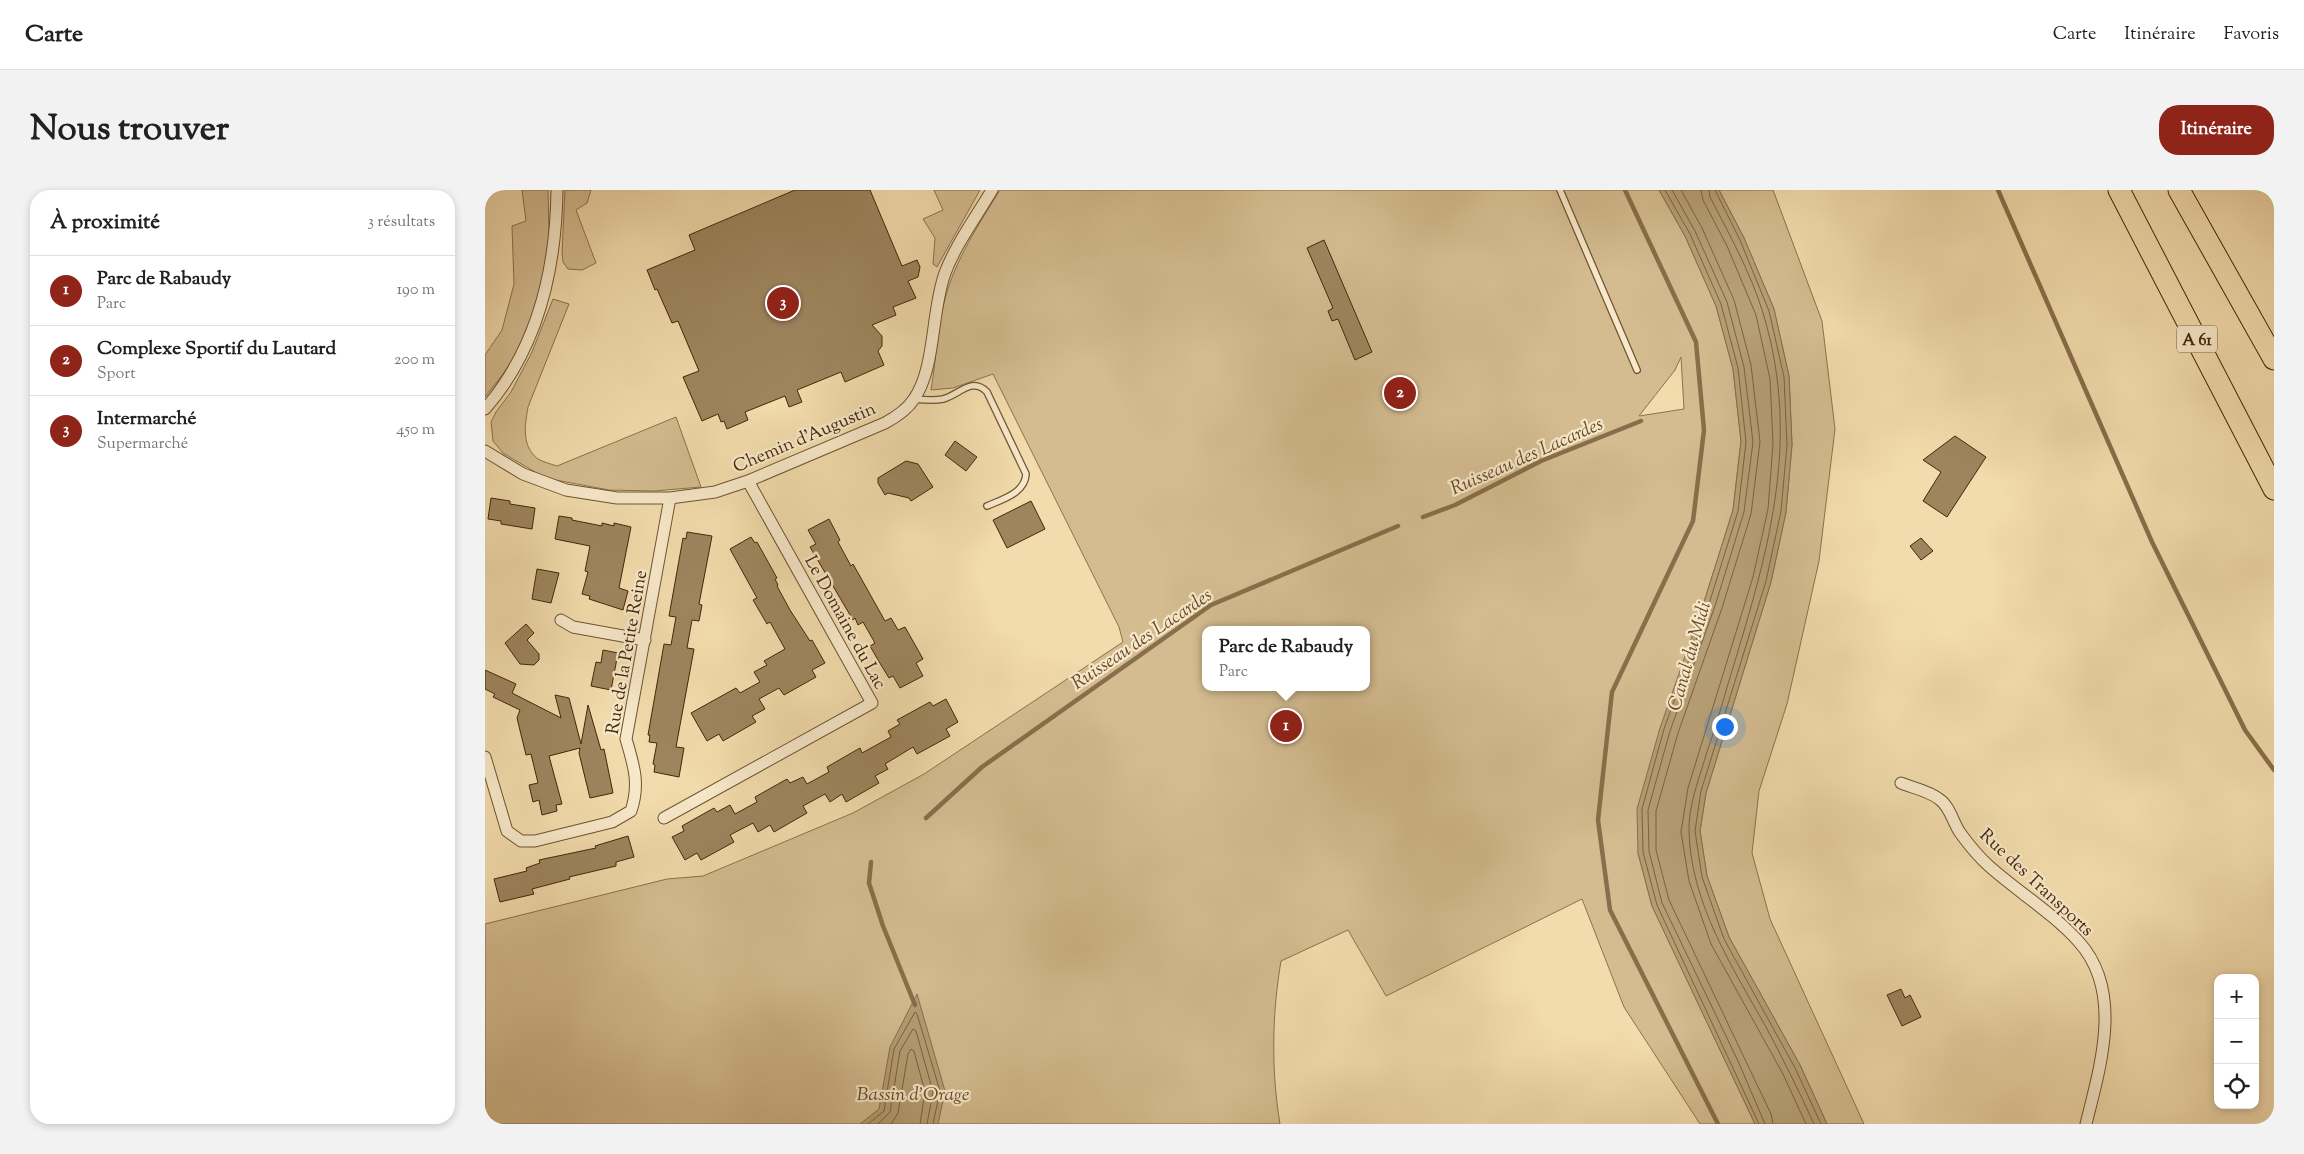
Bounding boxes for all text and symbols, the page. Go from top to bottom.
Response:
text: Carte [25,18,83,52]
text: Carte [2053,22,2096,48]
text: Itinéraire [2124,22,2196,48]
text: Favoris [2224,22,2279,48]
text: Nous trouver [30,105,229,156]
button: Itinéraire [2159,105,2274,155]
text: À proximité [50,208,160,238]
text: 3 résultats [367,211,435,234]
text: Parc de Rabaudy [97,266,231,293]
text: 1 [63,279,69,302]
text: 190 m [397,279,435,302]
pin: 3 [767,284,799,322]
text: Parc [97,293,126,316]
road number: A 61 [2177,326,2217,352]
text: Complexe Sportif du Lautard [97,336,336,363]
text: 2 [62,349,70,372]
text: 200 m [394,349,435,372]
text: Sport [97,363,136,386]
pin: 2 [1384,374,1416,412]
street label: Chemin d'Augustin [729,397,881,481]
text: Intermarché [97,406,196,433]
water label: Ruisseau des Lacardes [1446,412,1608,503]
text: 3 [63,419,69,442]
text: 450 m [396,419,435,442]
text: Supermarché [97,433,188,456]
street label: Le Domaine du Lac [797,551,892,695]
street label: Rue de la Petite Reine [601,568,655,737]
water label: Ruisseau des Lacardes [1067,583,1218,697]
water label: Canal du Midi [1662,599,1719,714]
popup [1202,626,1370,691]
text: Parc de Rabaudy [1219,634,1353,661]
text: Parc [1219,661,1248,684]
pin: 1 [1270,707,1302,745]
your location [1712,714,1738,740]
street label: Rue des Transports [1973,824,2099,943]
map controls [2214,974,2259,1109]
button: + [2214,974,2259,1019]
button: − [2214,1019,2259,1064]
button: locate [2214,1064,2259,1109]
water label: Bassin d'Orage [857,1082,970,1109]

